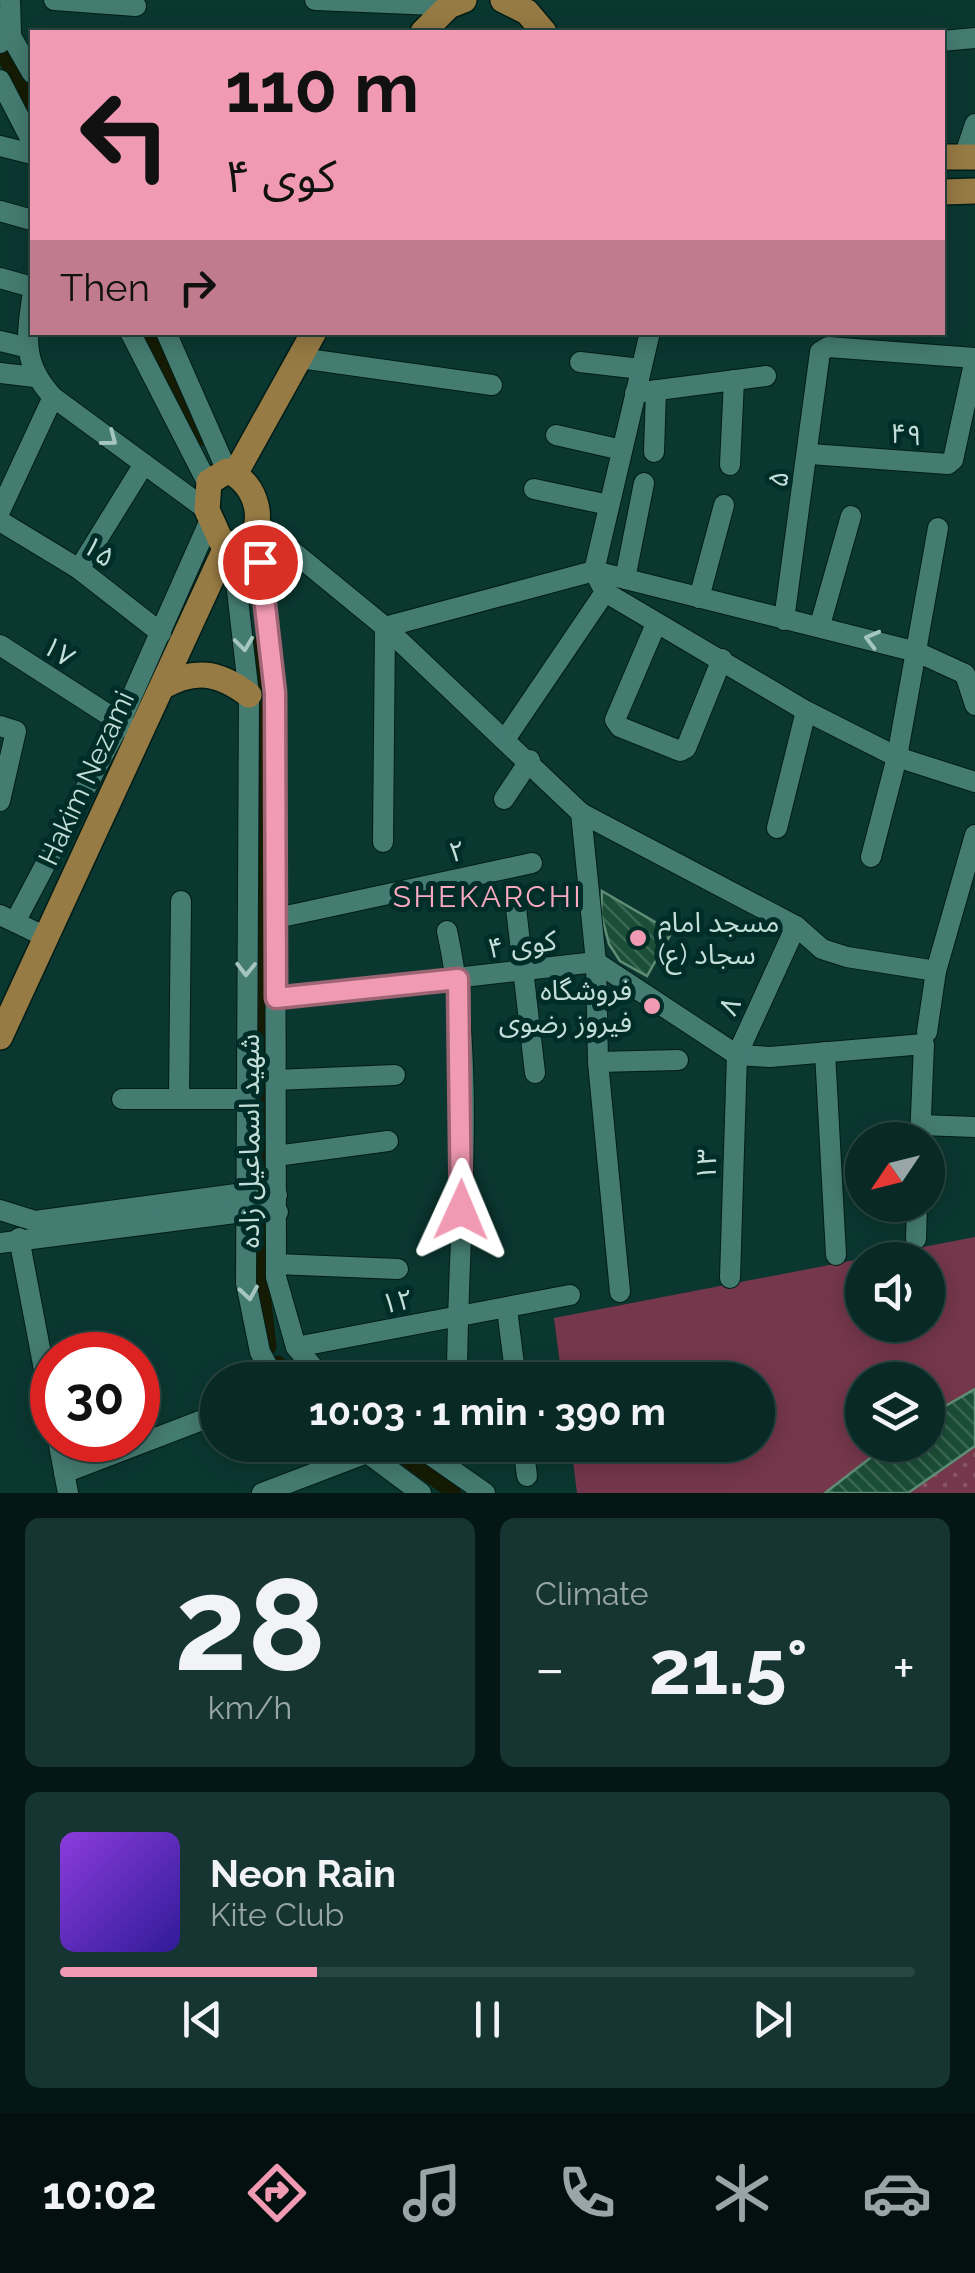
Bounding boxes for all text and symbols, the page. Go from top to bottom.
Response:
text: 110 m [225,46,419,128]
icon: left [60,70,190,200]
text: کوی ۴ [225,150,336,203]
icon: right [170,260,225,315]
text: Then [60,265,150,310]
street label: ۴۹ [889,417,923,452]
one-way arrow [99,427,117,444]
street label: ۵ [761,469,796,490]
pin [218,520,303,605]
street label: ۱۵ [76,529,121,574]
icon: arrive [233,535,288,590]
street label: ۱۷ [36,629,81,674]
one-way arrow [864,630,881,651]
one-way arrow [233,636,254,652]
street label: Hakim Nezami [32,686,141,870]
street label: ۲ [446,834,468,869]
district label: SHEKARCHI [393,879,583,914]
place label: مسجد امام سجاد (ع) [658,906,779,975]
street label: کوی ۴ [486,924,559,965]
marker: مسجد امام سجاد (ع) [627,927,649,949]
one-way arrow [235,962,257,977]
place label: فروشگاه فیروز رضوی [499,974,632,1039]
street label: ۸ [711,992,748,1020]
marker: فروشگاه فیروز رضوی [641,995,663,1017]
street label: شهید اسماعیل زاده [233,1034,266,1248]
north arrow [845,1122,945,1222]
map controls [845,1122,945,1462]
street label: ۱۳ [689,1148,724,1182]
position arrow [409,1158,513,1262]
button: sound [845,1242,945,1342]
street label: ۱۲ [378,1282,416,1321]
one-way arrow [238,1285,259,1301]
speed limit sign: 30 [30,1332,160,1462]
button: layers [845,1362,945,1462]
text: 10:03 · 1 min · 390 m [309,1389,666,1434]
text: 28 [174,1548,326,1700]
text: Climate [535,1575,649,1612]
text: 21.5° [649,1623,808,1712]
text: − [535,1636,565,1701]
text: + [892,1636,915,1701]
text: km/h [208,1689,292,1726]
text: Neon Rain [210,1851,396,1896]
text: Kite Club [210,1896,344,1933]
icon: previous [175,1992,230,2047]
icon: pause [460,1992,515,2047]
icon: next [745,1992,800,2047]
icon: directions [242,2158,312,2228]
icon: music [397,2158,467,2228]
icon: phone [552,2158,622,2228]
icon: climate [707,2158,777,2228]
icon: car [862,2158,932,2228]
text: 10:02 [43,2167,157,2220]

